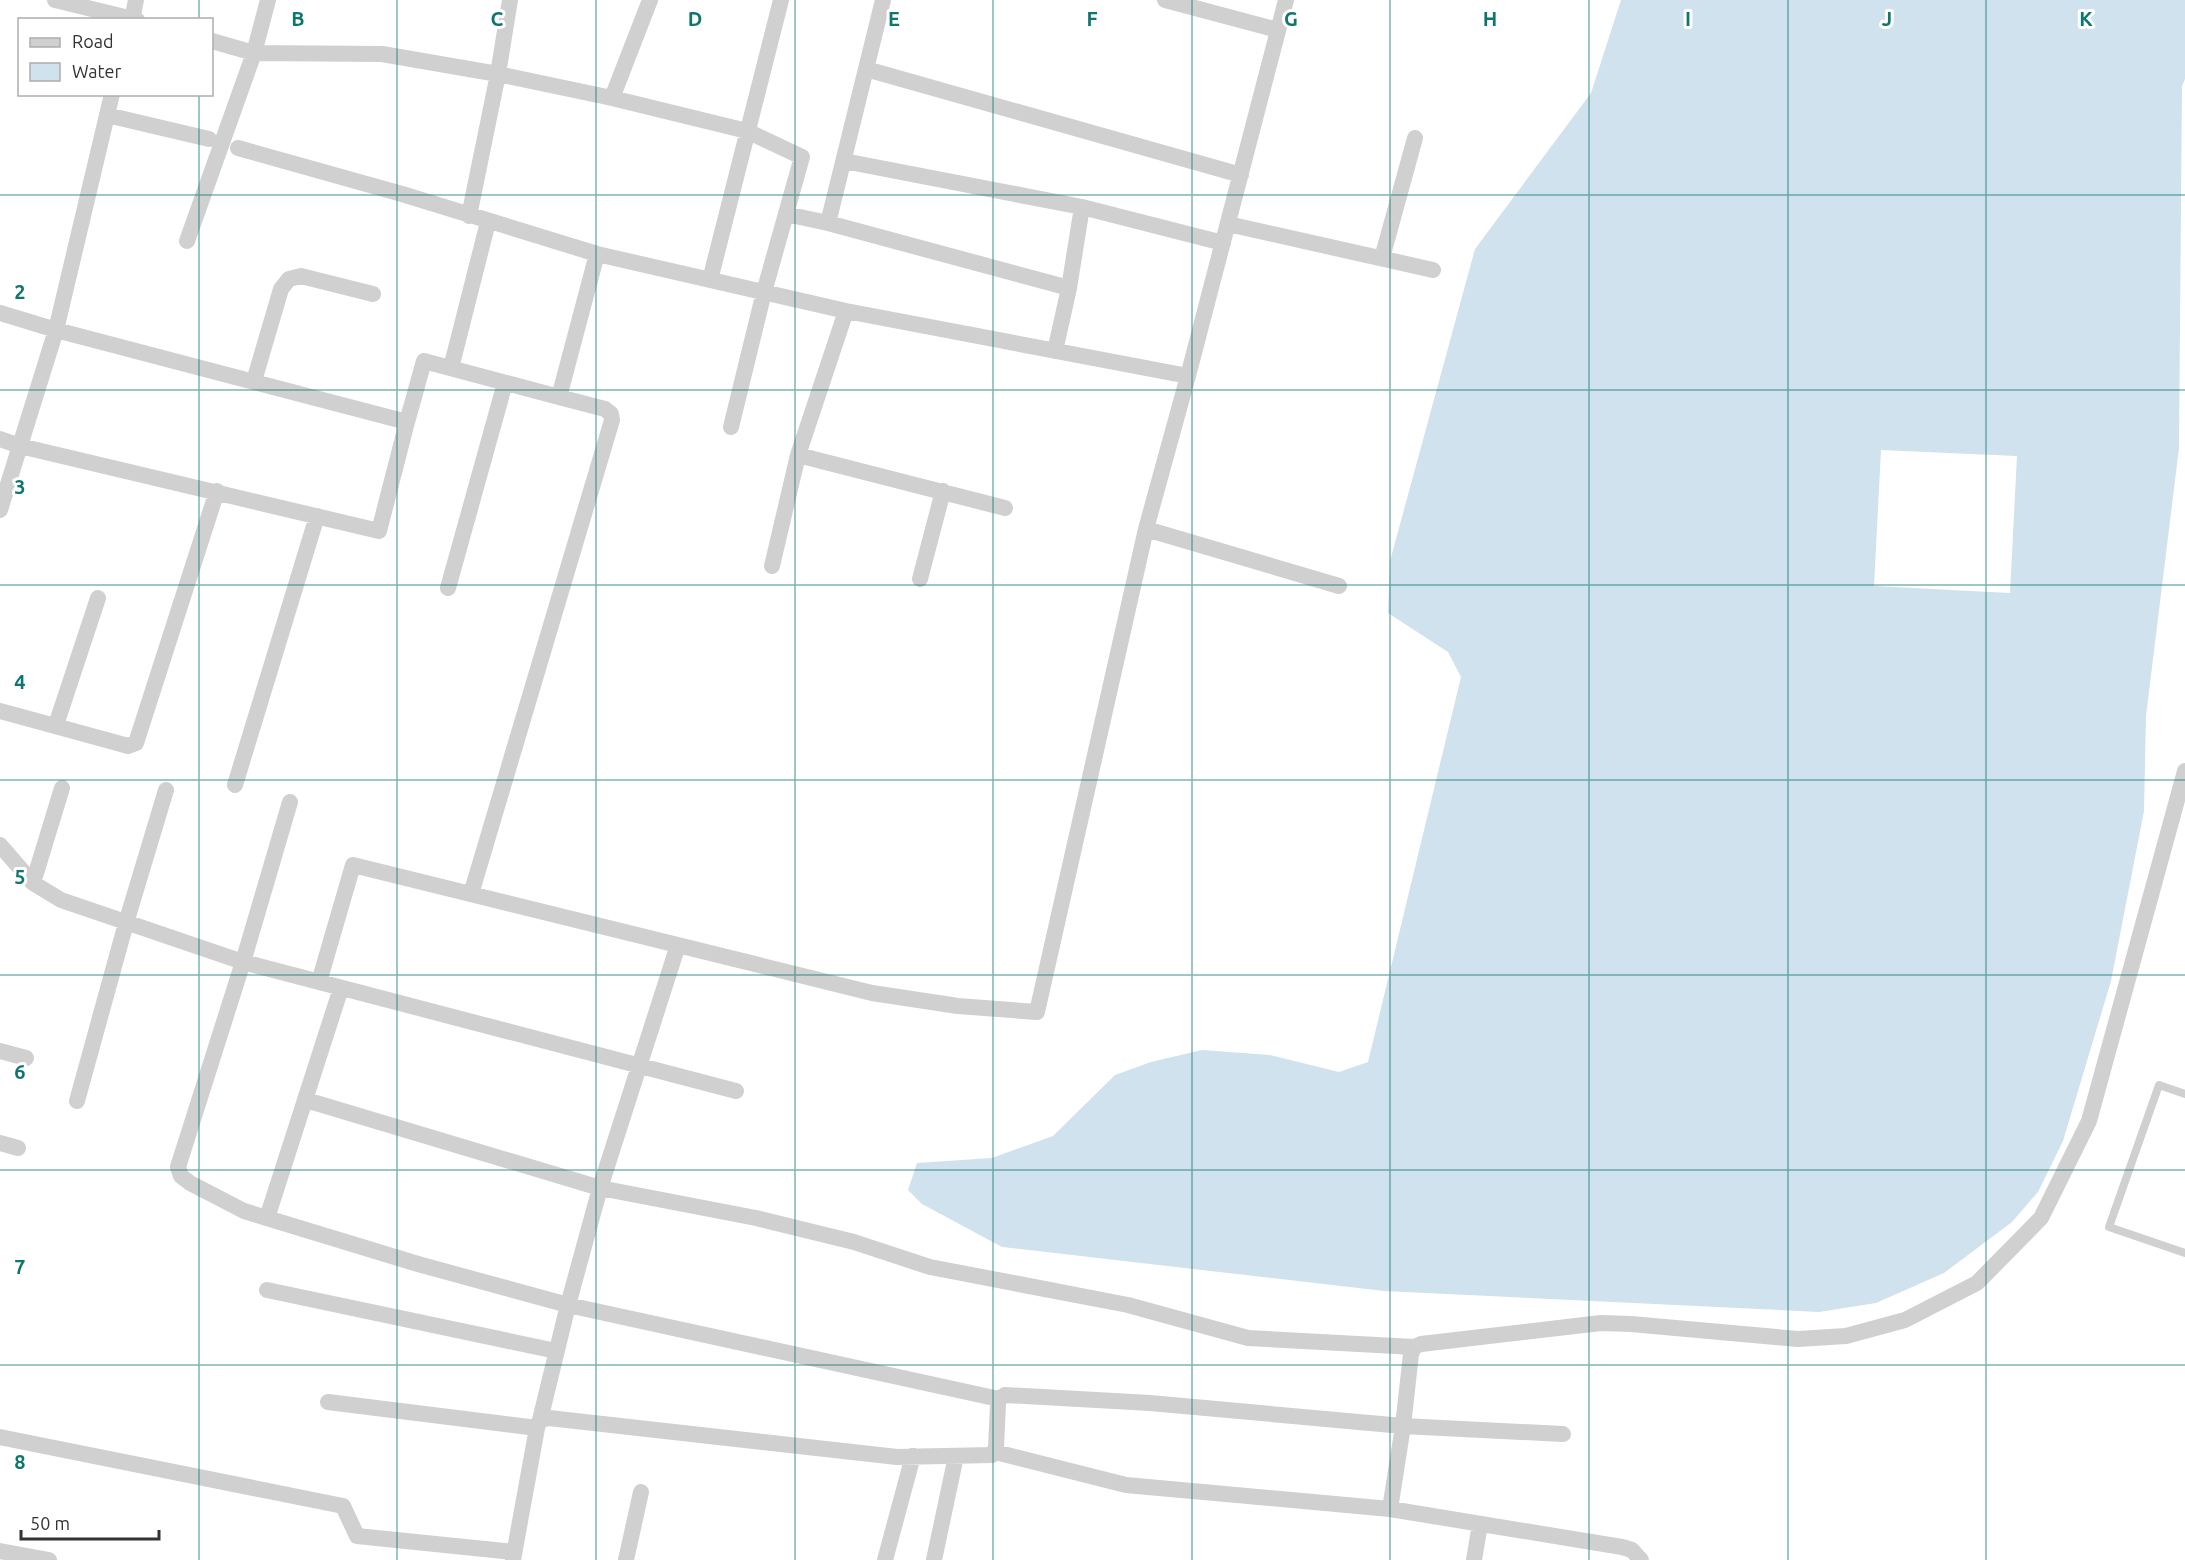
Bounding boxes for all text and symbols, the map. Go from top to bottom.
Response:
text: B [291,7,305,30]
text: C [491,7,504,30]
text: D [688,7,702,30]
text: E [888,7,900,30]
text: F [1086,7,1098,30]
text: G [1284,7,1298,30]
text: H [1483,7,1497,30]
text: I [1685,7,1691,30]
text: J [1882,7,1892,30]
text: K [2079,7,2093,30]
legend [18,18,213,96]
text: Road [72,31,114,51]
text: Water [72,61,122,81]
text: 2 [14,280,26,303]
text: 3 [14,475,26,498]
text: 4 [14,670,26,693]
text: 5 [14,865,26,888]
text: 6 [14,1060,26,1083]
text: 7 [14,1255,26,1278]
text: 8 [14,1450,26,1473]
scale bar [21,1503,159,1541]
text: 50 m [30,1513,70,1533]

